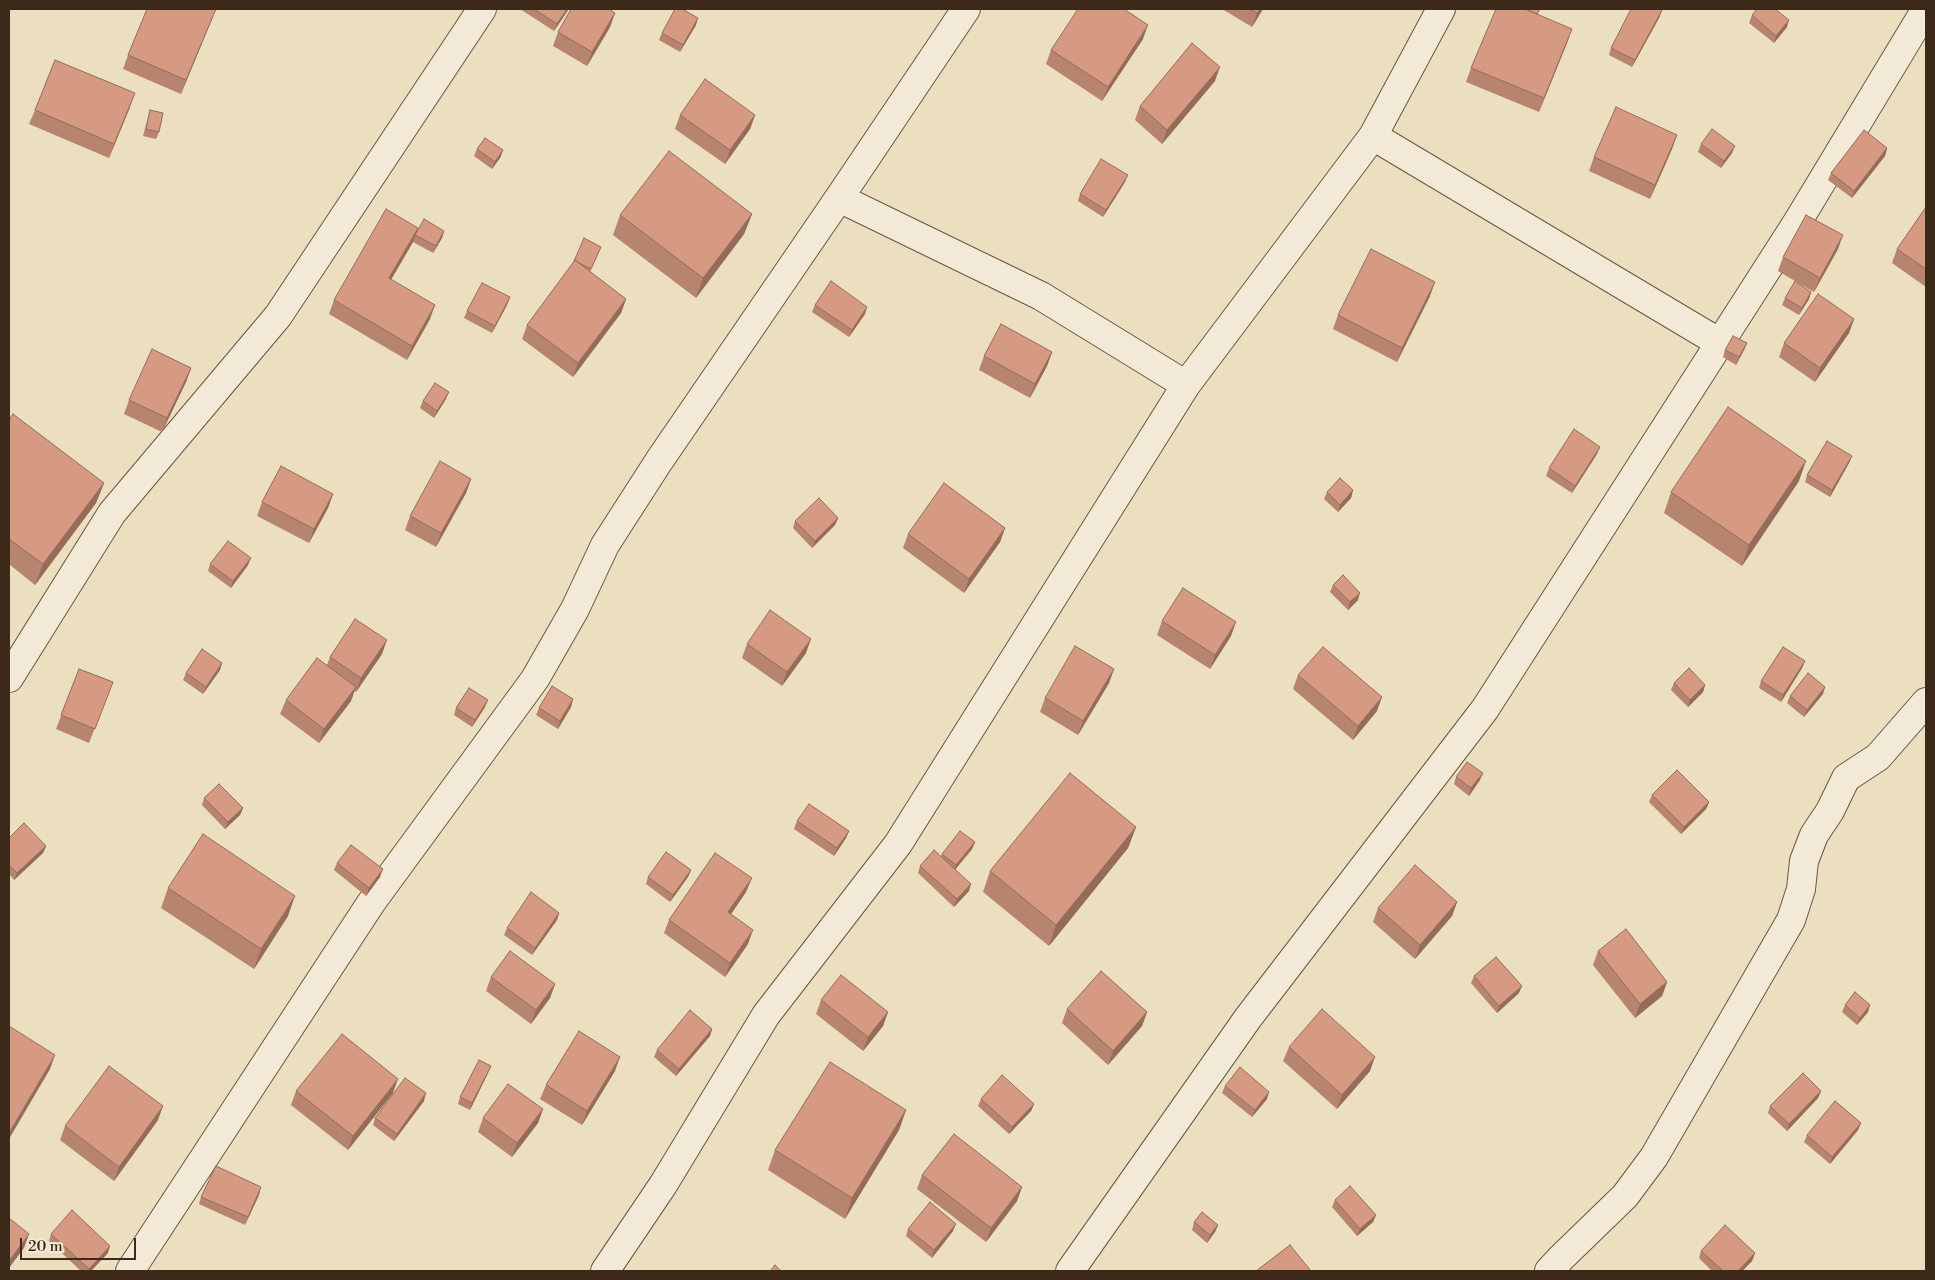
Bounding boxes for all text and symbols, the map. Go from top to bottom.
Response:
scale bar [22,1228,139,1260]
text: 20 m [28,1237,63,1256]

